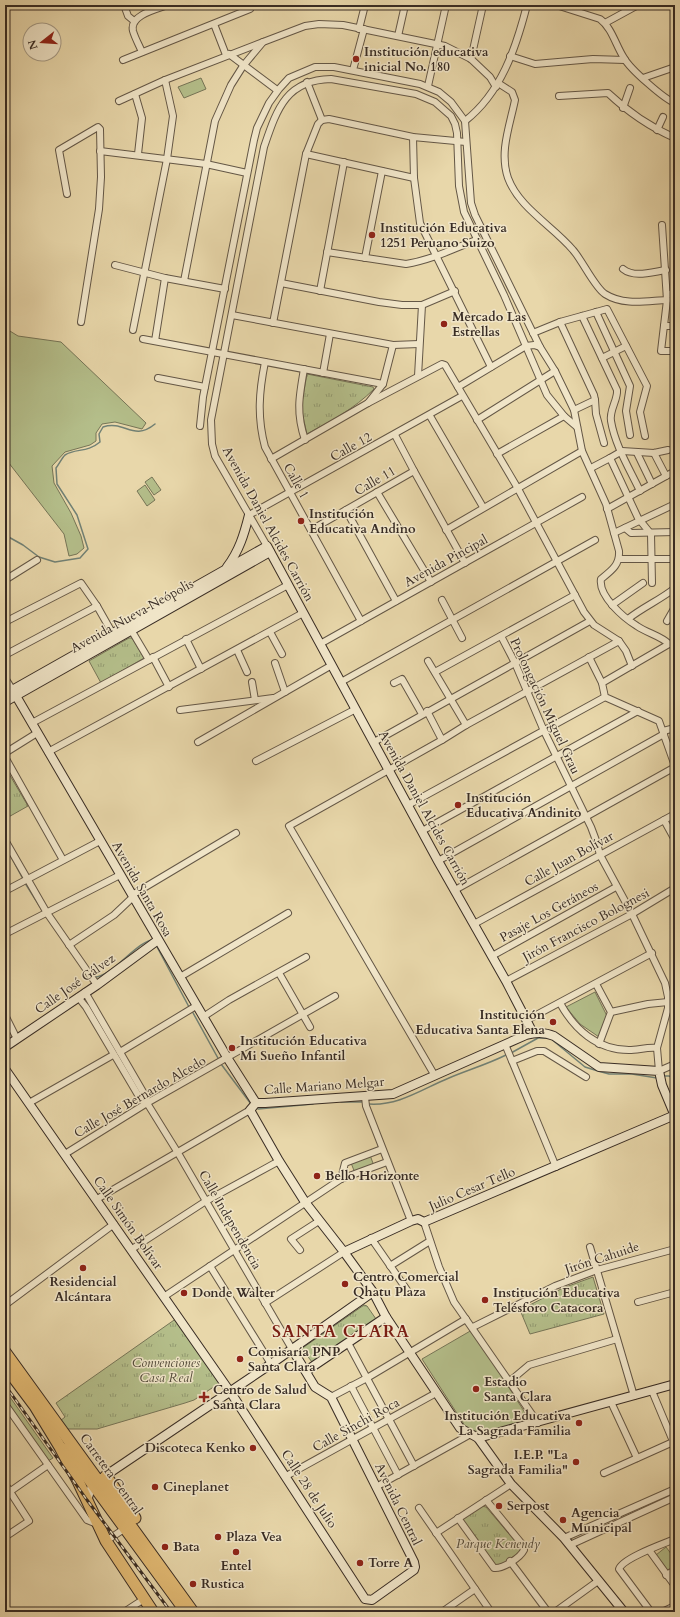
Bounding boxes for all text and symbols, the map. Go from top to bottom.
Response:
north arrow [22,22,62,62]
text: N [24,38,41,52]
place label: Institución educativa inicial No. 180 [364,43,489,76]
marker: Institución educativa inicial No. 180 [351,54,361,64]
place label: Institución Educativa 1251 Peruano Suizo [380,219,507,252]
marker: Institución Educativa 1251 Peruano Suizo [367,230,377,240]
place label: Mercado Las Estrellas [452,308,526,341]
marker: Mercado Las Estrellas [439,319,449,329]
street label: Calle 12 [327,428,375,466]
street label: Avenida Daniel Alcides Carrión [218,443,318,605]
street label: Calle 1 [279,460,313,502]
street label: Calle 11 [351,462,399,500]
place label: Institución Educativa Andino [309,505,416,538]
marker: Institución Educativa Andino [296,516,306,526]
street label: Avenida Pincipal [401,530,492,591]
street label: Avenida Nueva Neópolis [67,575,197,657]
street label: Prolongación Miguel Grau [505,635,585,777]
street label: Avenida Daniel Alcides Carrión [374,727,474,889]
place label: Institución Educativa Andinito [466,789,582,822]
marker: Institución Educativa Andinito [453,800,463,810]
street label: Calle Juan Bolívar [521,827,617,891]
street label: Avenida Santa Rosa [107,838,177,940]
street label: Pasaje Los Geráneos [496,877,602,947]
street label: Jirón Francisco Bolognesi [518,884,653,967]
street label: Calle José Gálvez [31,949,119,1018]
place label: Institución Educativa Santa Elena [415,1006,546,1039]
marker: Institución Educativa Santa Elena [548,1017,558,1027]
place label: Institución Educativa Mi Sueño Infantil [240,1032,367,1065]
marker: Institución Educativa Mi Sueño Infantil [227,1043,237,1053]
street label: Calle José Bernardo Alcedo [71,1052,209,1142]
street label: Calle Mariano Melgar [263,1073,385,1099]
street label: Julio Cesar Tello [424,1163,518,1216]
street label: Calle Independencia [194,1167,266,1273]
place label: Bello Horizonte [325,1167,419,1185]
marker: Bello Horizonte [312,1171,322,1181]
street label: Calle Simón Bolívar [89,1173,167,1274]
street label: Jirón Cahuide [561,1238,641,1279]
marker: Residencial Alcántara [78,1263,88,1273]
place label: Centro Comercial Qhatu Plaza [353,1268,459,1301]
place label: Residencial Alcántara [49,1273,117,1306]
marker: Centro Comercial Qhatu Plaza [340,1279,350,1289]
place label: Donde Walter [192,1284,276,1302]
place label: Institución Educativa Telésforo Catacora [493,1284,620,1317]
marker: Donde Walter [179,1288,189,1298]
marker: Institución Educativa Telésforo Catacora [480,1295,490,1305]
district label: SANTA CLARA [272,1320,410,1343]
place label: Comisaría PNP Santa Clara [248,1343,340,1376]
park label: Convenciones Casa Real [132,1354,201,1387]
marker: Comisaría PNP Santa Clara [235,1354,245,1364]
place label: Estadio Santa Clara [484,1373,552,1406]
place label: Centro de Salud Santa Clara [213,1381,308,1414]
marker: Estadio Santa Clara [471,1384,481,1394]
marker: Centro de Salud Santa Clara [198,1391,210,1403]
street label: Calle Sinchi Roca [309,1393,403,1456]
place label: Institución Educativa La Sagrada Familia [444,1407,572,1440]
marker: Institución Educativa La Sagrada Familia [574,1418,584,1428]
street label: Carretera Central [76,1430,147,1519]
place label: Discoteca Kenko [145,1439,245,1457]
marker: Discoteca Kenko [248,1443,258,1453]
street label: Calle 28 de Julio [277,1446,341,1532]
place label: I.E.P. "La Sagrada Familia" [468,1446,569,1479]
marker: I.E.P. "La Sagrada Familia" [571,1457,581,1467]
street label: Avenida Central [370,1460,426,1549]
place label: Cineplanet [163,1478,229,1496]
marker: Cineplanet [150,1482,160,1492]
place label: Serpost [507,1497,550,1515]
marker: Serpost [494,1501,504,1511]
place label: Agencia Municipal [571,1504,632,1537]
marker: Agencia Municipal [558,1515,568,1525]
place label: Plaza Vea [226,1528,283,1546]
marker: Plaza Vea [213,1532,223,1542]
park label: Parque Kenendy [456,1535,541,1553]
place label: Bata [173,1538,200,1556]
marker: Bata [160,1542,170,1552]
marker: Entel [231,1547,241,1557]
place label: Torre A [368,1554,413,1572]
place label: Entel [220,1557,252,1575]
marker: Torre A [355,1558,365,1568]
place label: Rustica [201,1575,245,1593]
marker: Rustica [188,1579,198,1589]

